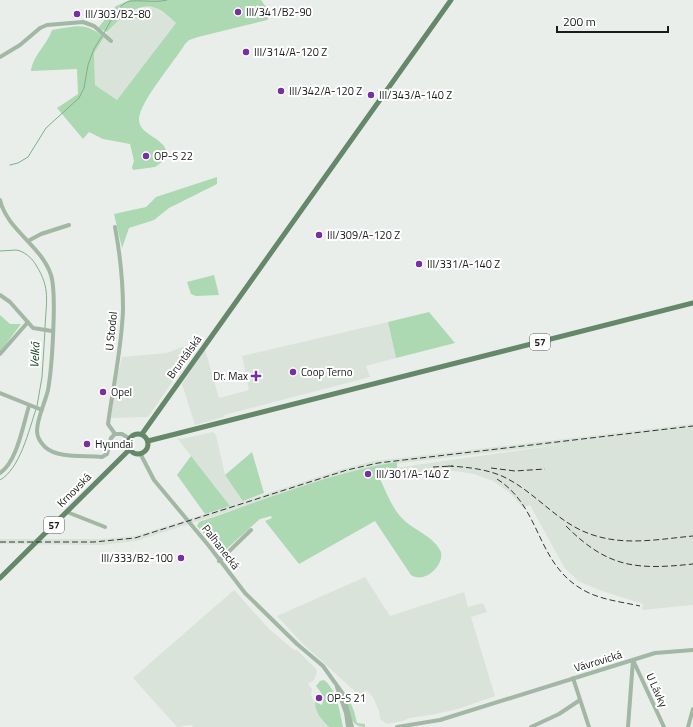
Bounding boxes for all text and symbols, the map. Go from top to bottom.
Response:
place label: III/341/B2-90 [246,4,312,20]
place label: III/303/B2-80 [85,6,151,22]
marker: III/341/B2-90 [233,7,243,17]
scale bar [557,8,668,34]
marker: III/303/B2-80 [72,9,82,19]
text: 200 m [563,12,596,31]
place label: III/314/A-120 Z [254,44,327,60]
marker: III/314/A-120 Z [241,47,251,57]
place label: III/342/A-120 Z [289,83,362,99]
marker: III/342/A-120 Z [276,86,286,96]
place label: III/343/A-140 Z [379,87,452,103]
marker: III/343/A-140 Z [366,90,376,100]
place label: OP-S 22 [154,148,193,164]
marker: OP-S 22 [141,151,151,161]
place label: III/309/A-120 Z [327,227,400,243]
marker: III/309/A-120 Z [314,230,324,240]
place label: III/331/A-140 Z [427,256,500,272]
marker: III/331/A-140 Z [414,259,424,269]
street label: U Stodol [101,311,121,351]
street label: Bruntálská [163,332,205,382]
road number: 57 [530,334,550,350]
water label: Velká [24,341,45,368]
place label: Coop Terno [301,364,353,380]
marker: Coop Terno [288,367,298,377]
place label: Dr. Max [213,368,248,384]
marker: Dr. Max [251,371,261,381]
place label: Opel [111,384,132,400]
marker: Opel [98,387,108,397]
place label: Hyundai [95,436,133,452]
marker: Hyundai [82,439,92,449]
place label: III/301/A-140 Z [376,466,449,482]
street label: Krnovská [53,469,95,511]
marker: III/301/A-140 Z [363,469,373,479]
road number: 57 [44,517,64,533]
street label: Palhanecká [198,521,244,573]
place label: III/333/B2-100 [101,550,173,566]
marker: III/333/B2-100 [176,553,186,563]
street label: Vávrovická [572,646,624,676]
street label: U Lávky [642,670,672,710]
place label: OP-S 21 [327,690,366,706]
marker: OP-S 21 [314,693,324,703]

